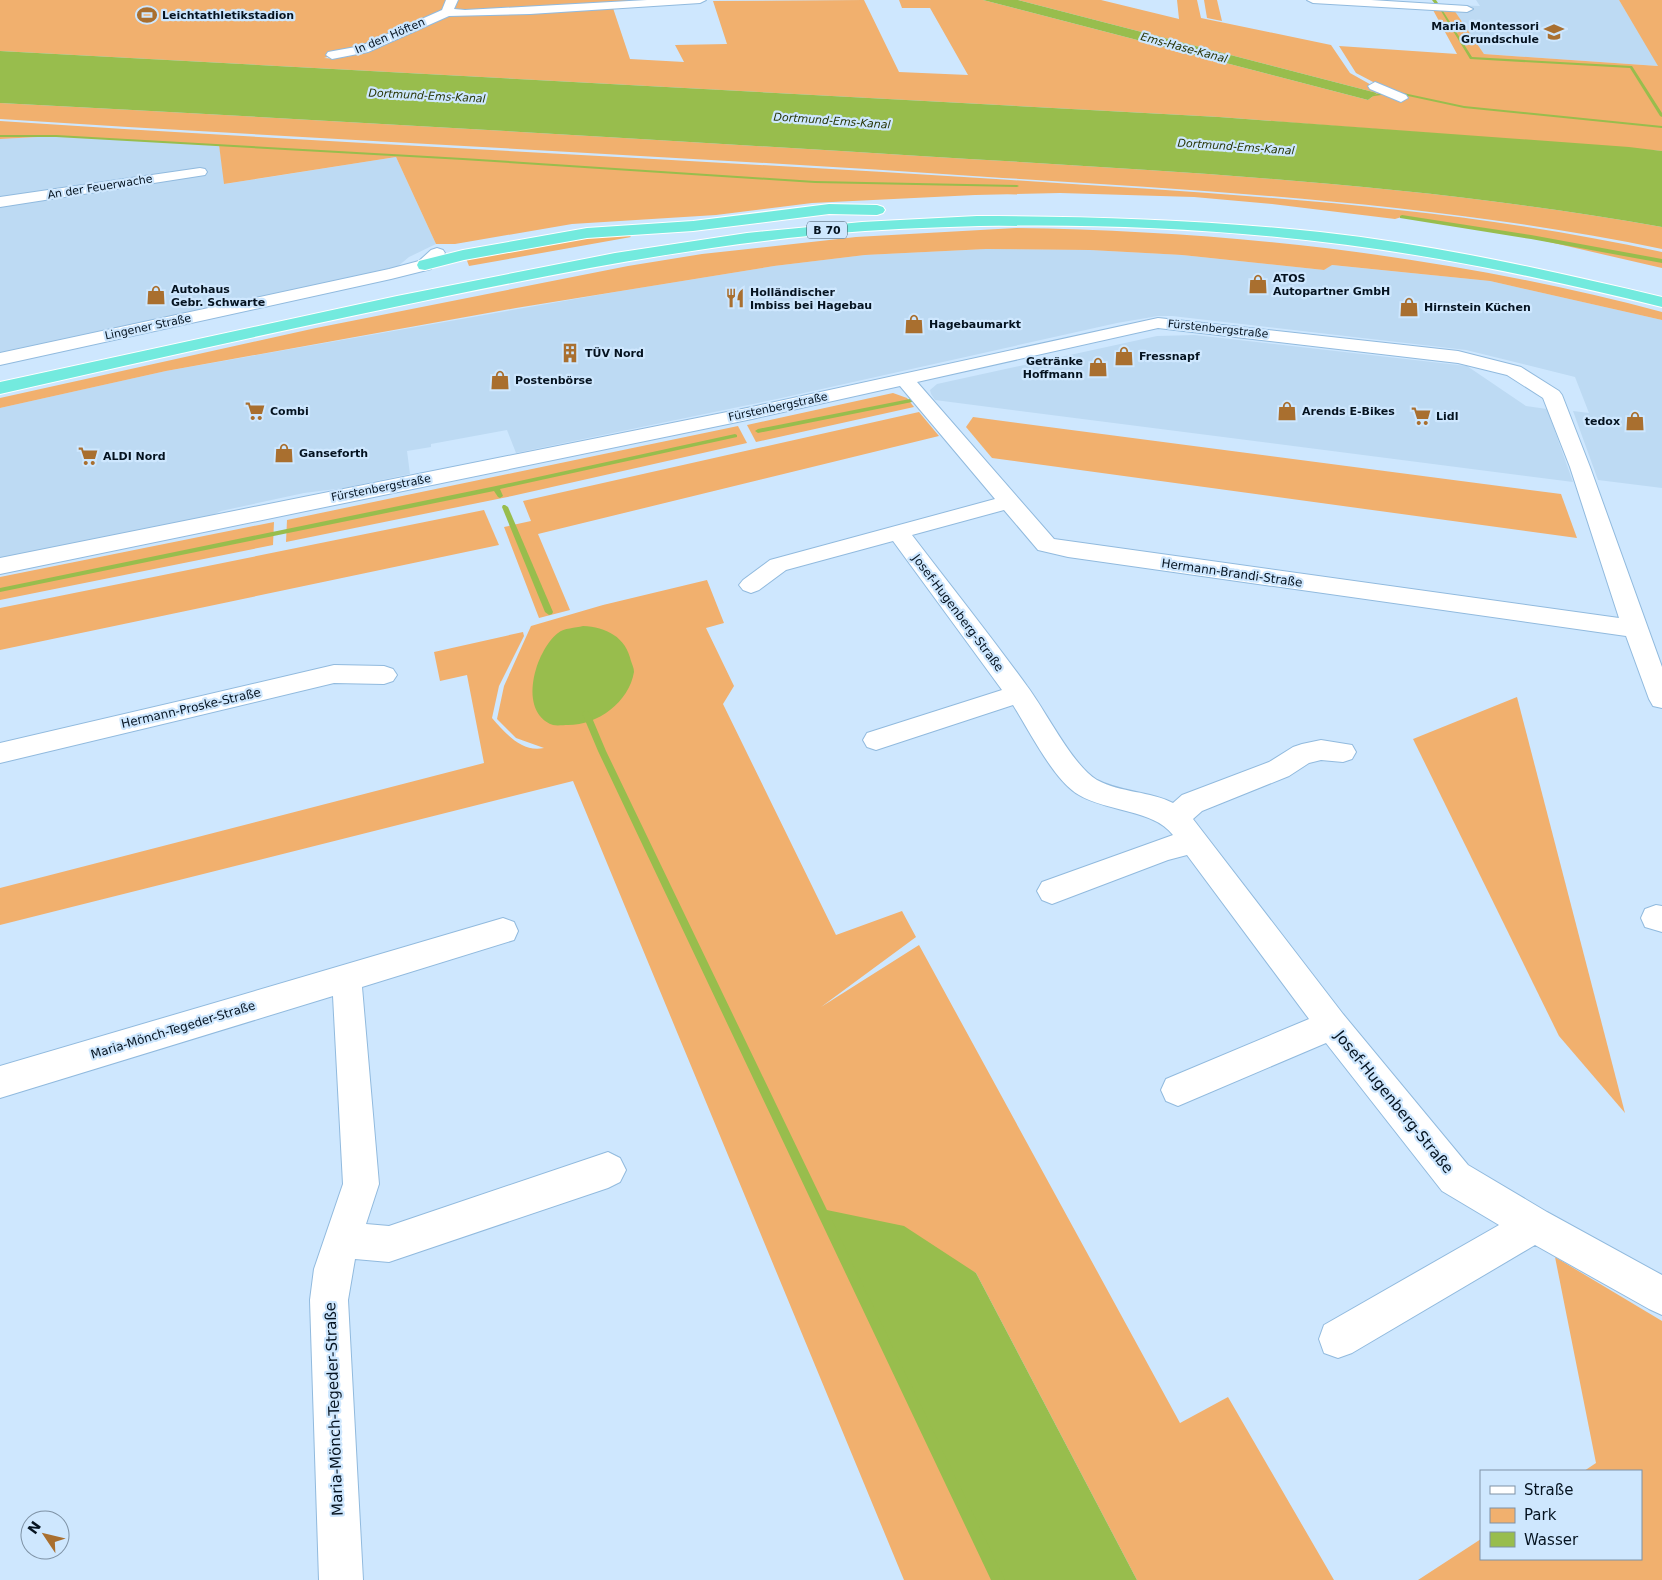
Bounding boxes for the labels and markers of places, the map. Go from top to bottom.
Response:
sports icon: Leichtathletikstadion [136,4,158,26]
place label: Leichtathletikstadion [162,9,294,22]
place label: Maria Montessori Grundschule [1431,20,1539,46]
school or university icon: Maria Montessori Grundschule [1543,21,1565,43]
place label: ATOS Autopartner GmbH [1273,272,1390,298]
shop icon: ATOS Autopartner GmbH [1247,273,1269,295]
place label: Autohaus Gebr. Schwarte [171,283,265,309]
shop icon: Autohaus Gebr. Schwarte [145,284,167,306]
place label: Holländischer Imbiss bei Hagebau [750,286,872,312]
restaurant icon: Holländischer Imbiss bei Hagebau [724,287,746,309]
shop icon: Hirnstein Küchen [1398,296,1420,318]
place label: Hirnstein Küchen [1424,301,1531,314]
shop icon: Hagebaumarkt [903,313,925,335]
place label: Hagebaumarkt [929,318,1021,331]
building icon: TÜV Nord [559,342,581,364]
shop icon: Fressnapf [1113,345,1135,367]
place label: TÜV Nord [585,346,644,360]
place label: Fressnapf [1139,350,1200,363]
place label: Getränke Hoffmann [1023,355,1083,381]
shop icon: Getränke Hoffmann [1087,356,1109,378]
shop icon: Postenbörse [489,369,511,391]
place label: Postenbörse [515,374,593,387]
supermarket icon: Combi [244,400,266,422]
shop icon: Arends E-Bikes [1276,400,1298,422]
place label: Combi [270,405,309,418]
place label: Arends E-Bikes [1302,405,1395,418]
supermarket icon: Lidl [1410,405,1432,427]
place label: Lidl [1436,410,1458,423]
shop icon: tedox [1624,410,1646,432]
place label: tedox [1585,415,1620,428]
shop icon: Ganseforth [273,442,295,464]
supermarket icon: ALDI Nord [77,445,99,467]
place label: Ganseforth [299,447,368,460]
place label: ALDI Nord [103,450,166,463]

